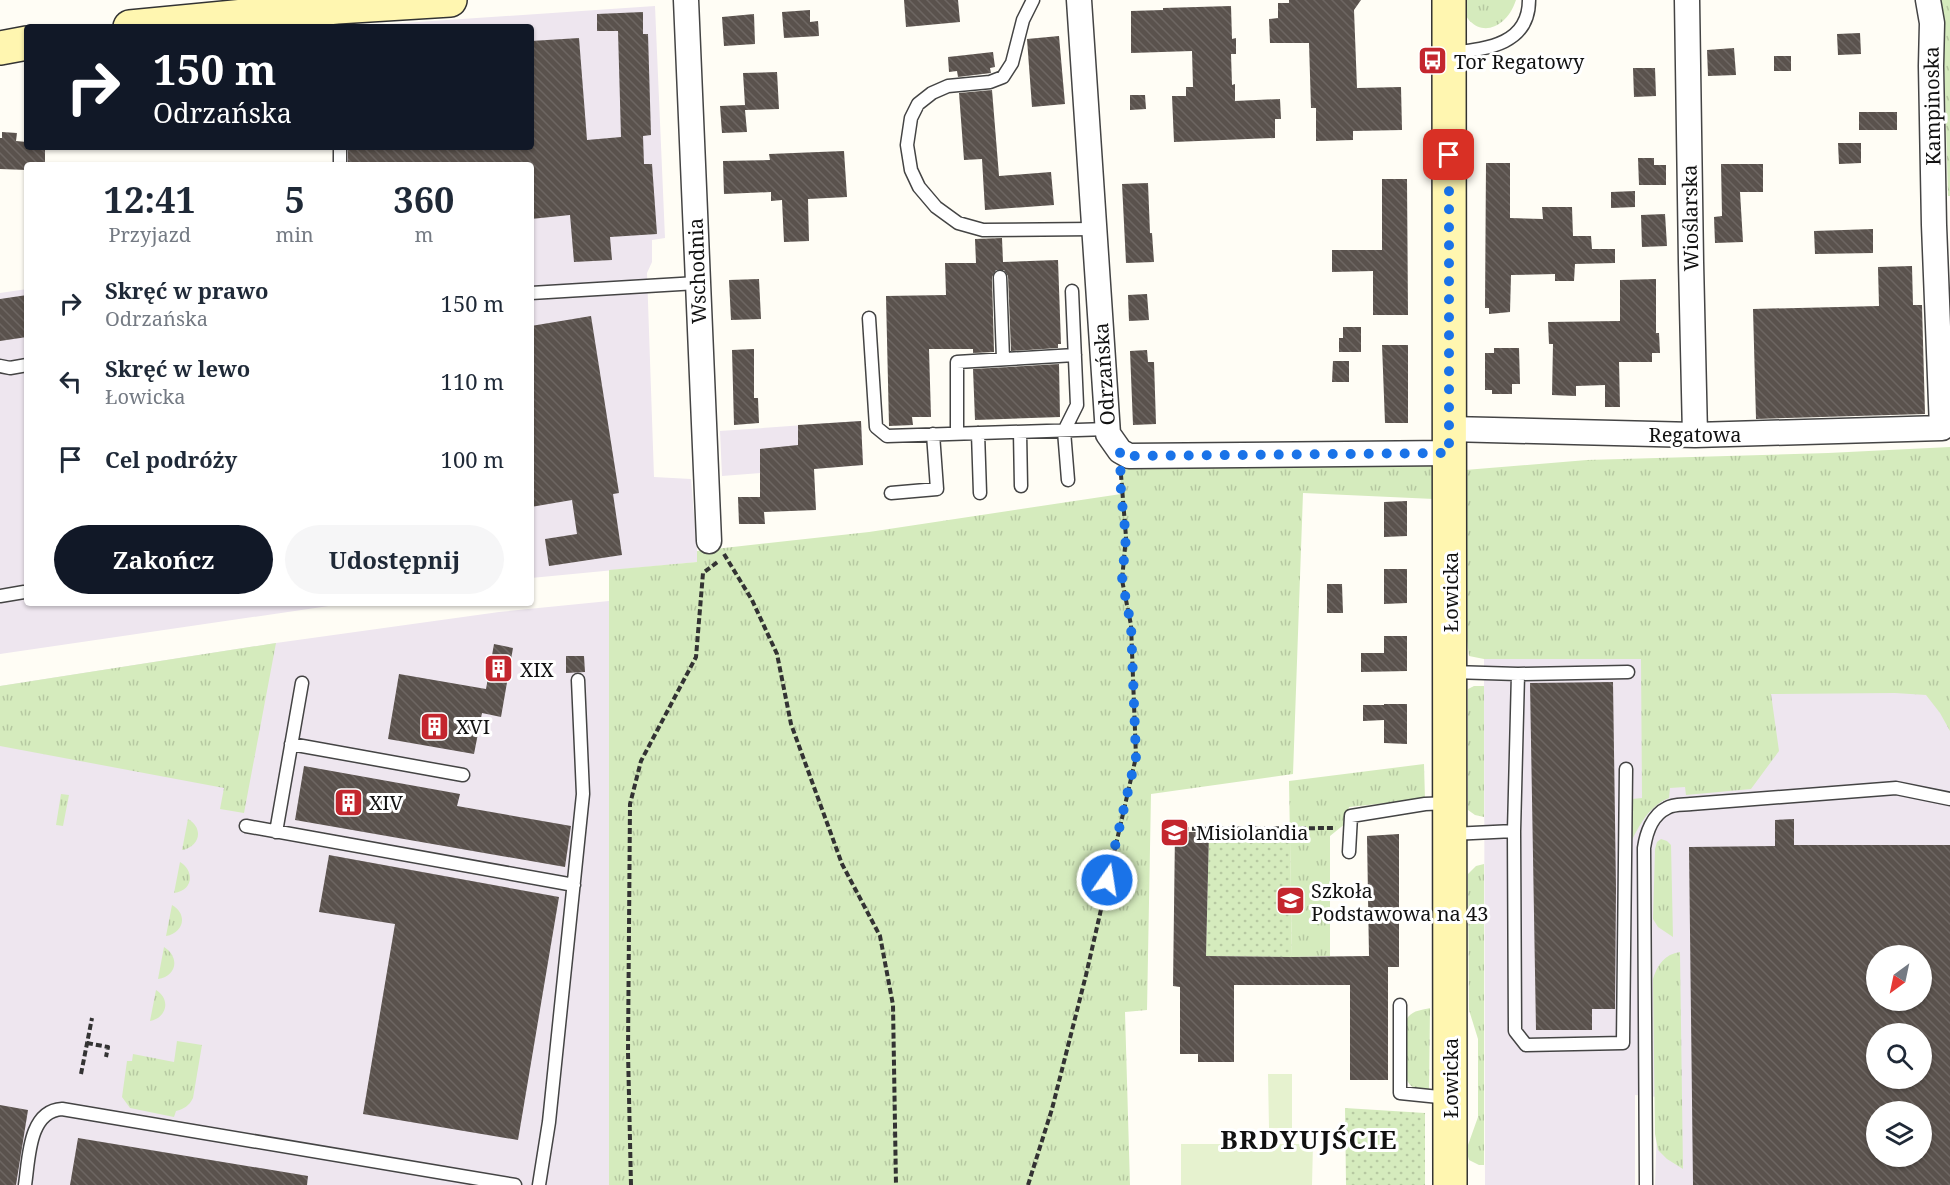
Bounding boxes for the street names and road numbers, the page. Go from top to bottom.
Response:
street label: Kampinoska [1917,46,1947,166]
street label: Wioślarska [1676,164,1704,272]
street label: Wschodnia [682,218,712,324]
street label: Odrzańska [1087,322,1121,426]
street label: Regatowa [1649,421,1741,448]
street label: Łowicka [1437,552,1464,632]
street label: Łowicka [1437,1038,1464,1118]

